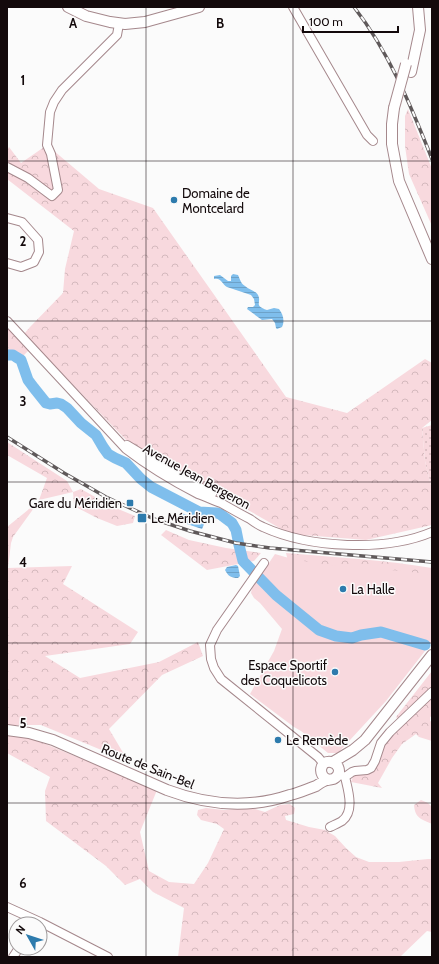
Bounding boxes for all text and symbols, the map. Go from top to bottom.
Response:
scale bar [303,8,398,34]
text: 100 m [309,14,343,29]
text: A [69,15,78,31]
text: B [216,15,224,31]
text: 1 [21,72,25,88]
place label: Domaine de Montcelard [182,185,250,216]
marker: Domaine de Montcelard [169,195,179,205]
text: 2 [20,233,27,249]
text: 3 [19,393,27,409]
street label: Avenue Jean Bergeron [141,440,253,512]
place label: Gare du Méridien [29,495,122,511]
marker: Gare du Méridien [125,498,135,508]
place label: Le Méridien [151,510,215,526]
marker: Le Méridien [136,512,148,524]
text: 4 [19,554,27,570]
place label: La Halle [351,581,395,597]
marker: La Halle [338,584,348,594]
place label: Espace Sportif des Coquelicots [241,657,328,688]
marker: Espace Sportif des Coquelicots [330,667,340,677]
text: 5 [20,715,27,731]
place label: Le Remède [286,732,348,748]
marker: Le Remède [273,735,283,745]
street label: Route de Sain-Bel [99,740,197,792]
text: 6 [19,875,27,891]
north arrow [8,916,48,956]
text: N [12,922,28,937]

